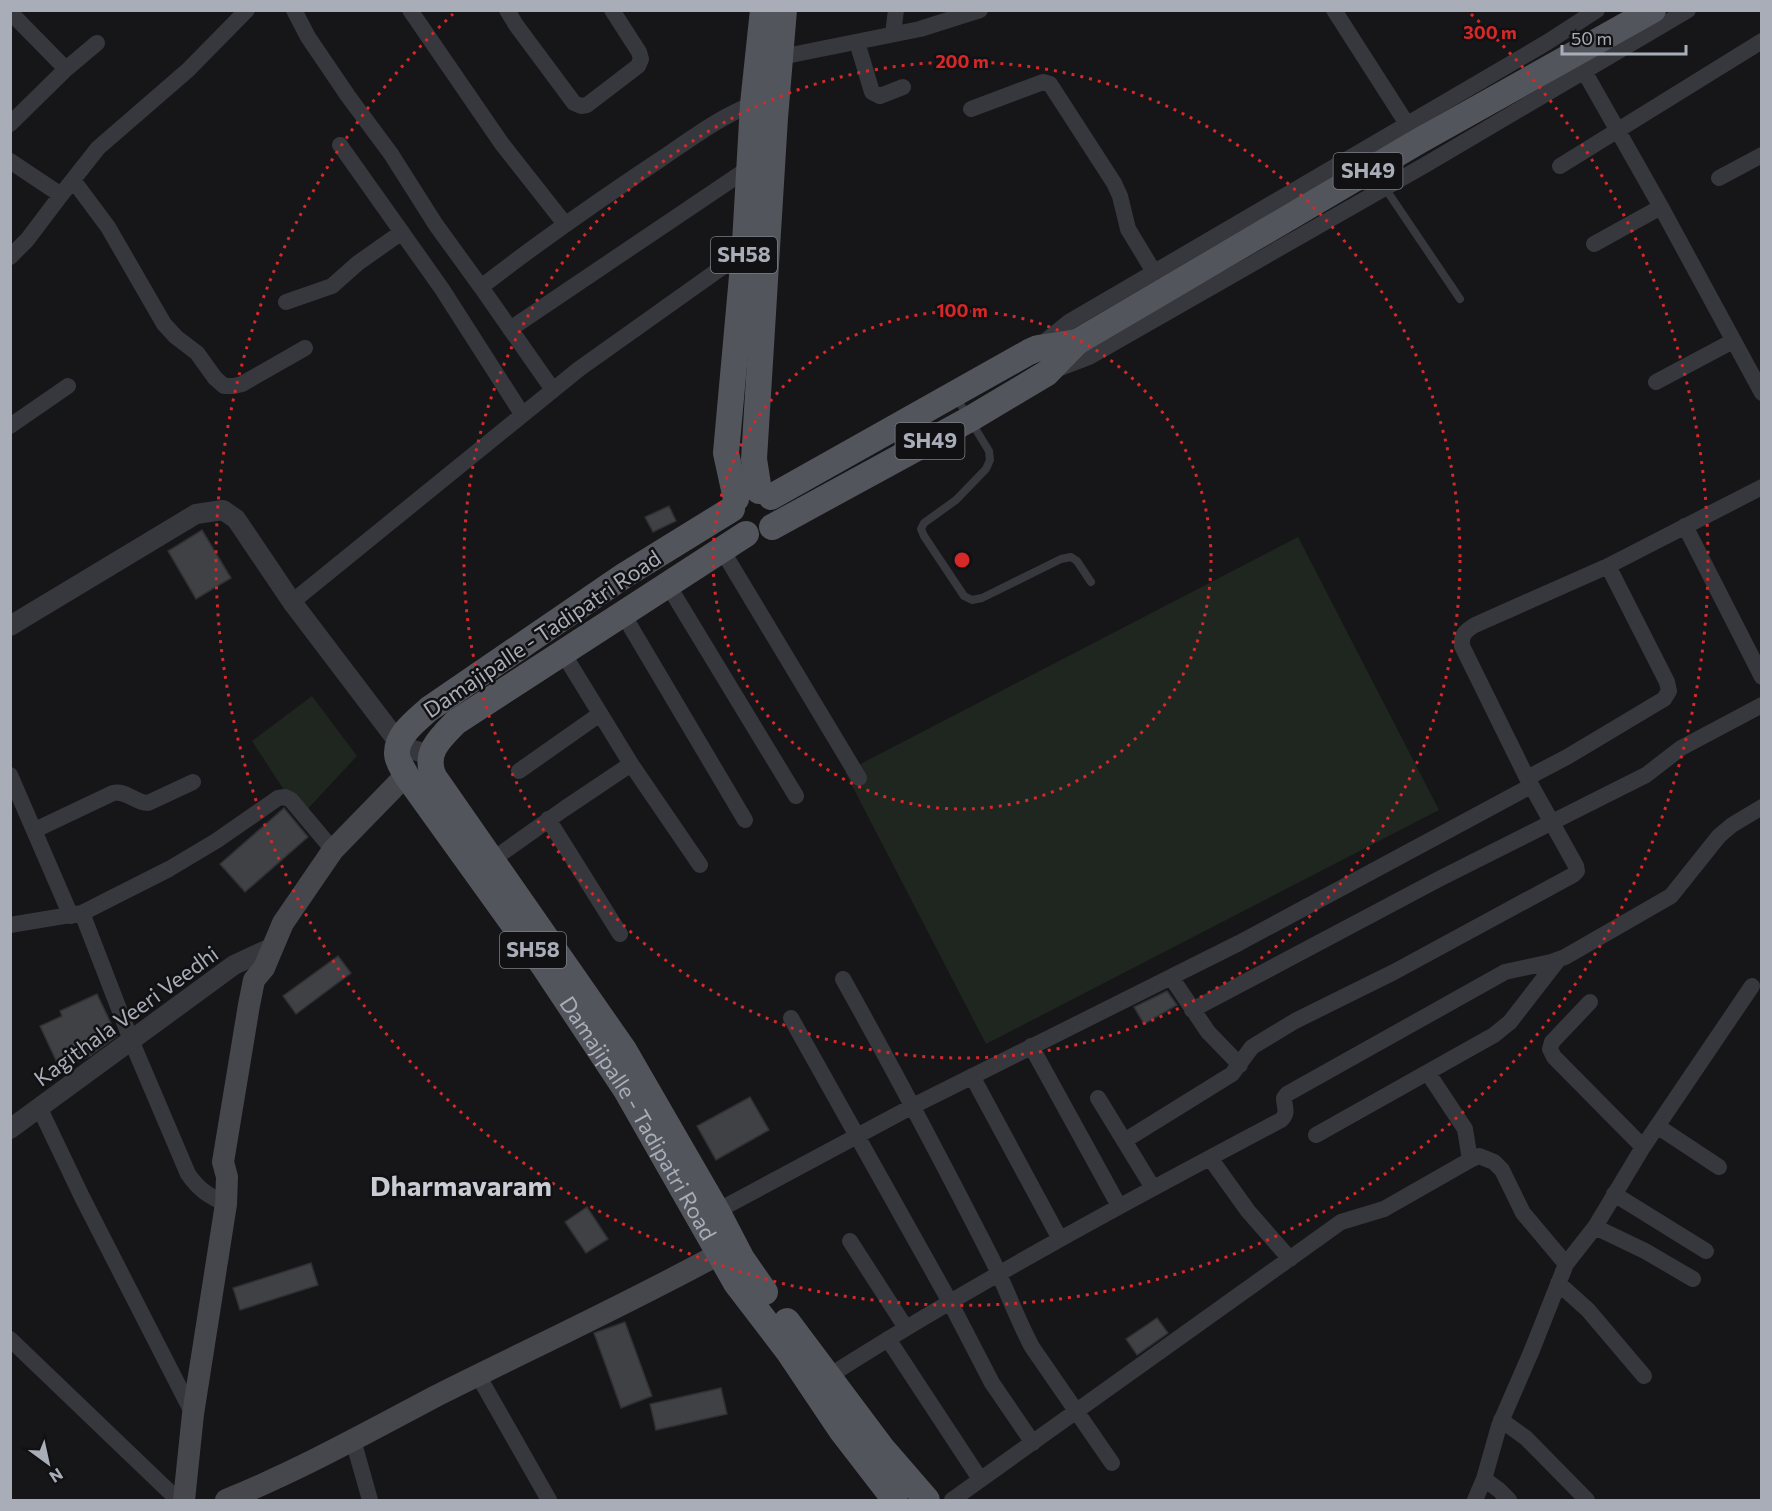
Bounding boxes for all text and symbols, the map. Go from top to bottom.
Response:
scale bar [1562,18,1686,56]
text: 300 m [1463,21,1517,43]
text: 50 m [1571,27,1612,49]
text: 200 m [935,50,989,72]
road number: SH49 [1334,153,1402,189]
road number: SH58 [711,237,777,273]
text: 100 m [936,299,988,321]
road number: SH49 [896,423,964,459]
street label: Damajipalle - Tadipatri Road [418,544,665,723]
centre of rings [952,550,972,570]
road number: SH58 [500,932,566,968]
street label: Kagithala Veeri Veedhi [28,940,223,1092]
street label: Damajipalle - Tadipatri Road [554,991,723,1245]
district label: Dharmavaram [370,1168,552,1202]
north arrow [18,1433,78,1493]
text: N [46,1465,67,1487]

